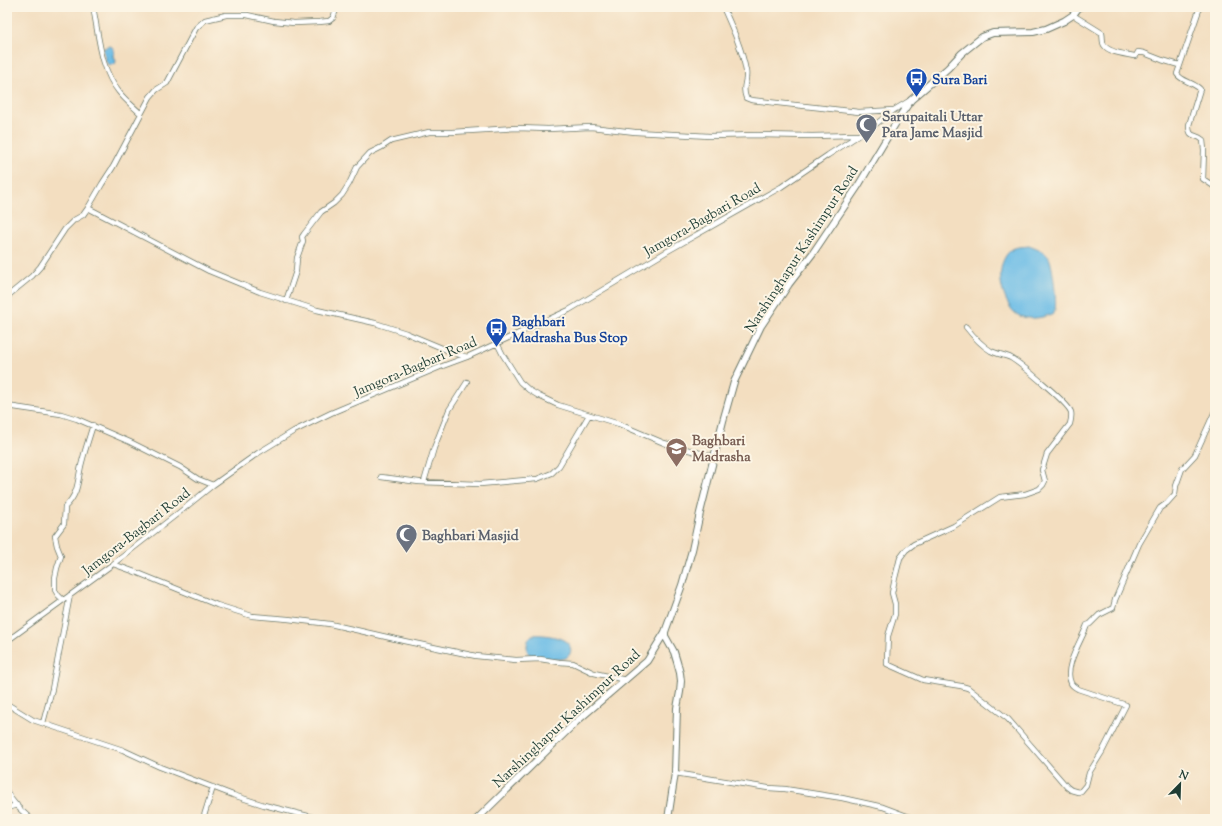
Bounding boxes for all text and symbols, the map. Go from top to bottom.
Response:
bus stop icon: Sura Bari [903,66,929,99]
place label: Sura Bari [932,71,987,91]
place label: Sarupaitali Uttar Para Jame Masjid [882,108,983,144]
mosque icon: Sarupaitali Uttar Para Jame Masjid [853,111,879,144]
street label: Narshinghapur Kashimpur Road [741,163,864,337]
street label: Jamgora-Bagbari Road [640,179,765,263]
place label: Baghbari Madrasha Bus Stop [512,313,628,349]
bus stop icon: Baghbari Madrasha Bus Stop [484,316,510,349]
street label: Jamgora-Bagbari Road [350,333,481,403]
place label: Baghbari Madrasha [692,432,751,468]
school or university icon: Baghbari Madrasha [663,435,689,468]
street label: Jamgora-Bagbari Road [78,484,195,582]
mosque icon: Baghbari Masjid [394,522,420,555]
place label: Baghbari Masjid [422,527,519,547]
street label: Narshinghapur Kashimpur Road [489,646,646,793]
north arrow [1160,764,1200,804]
text: N [1175,766,1191,785]

